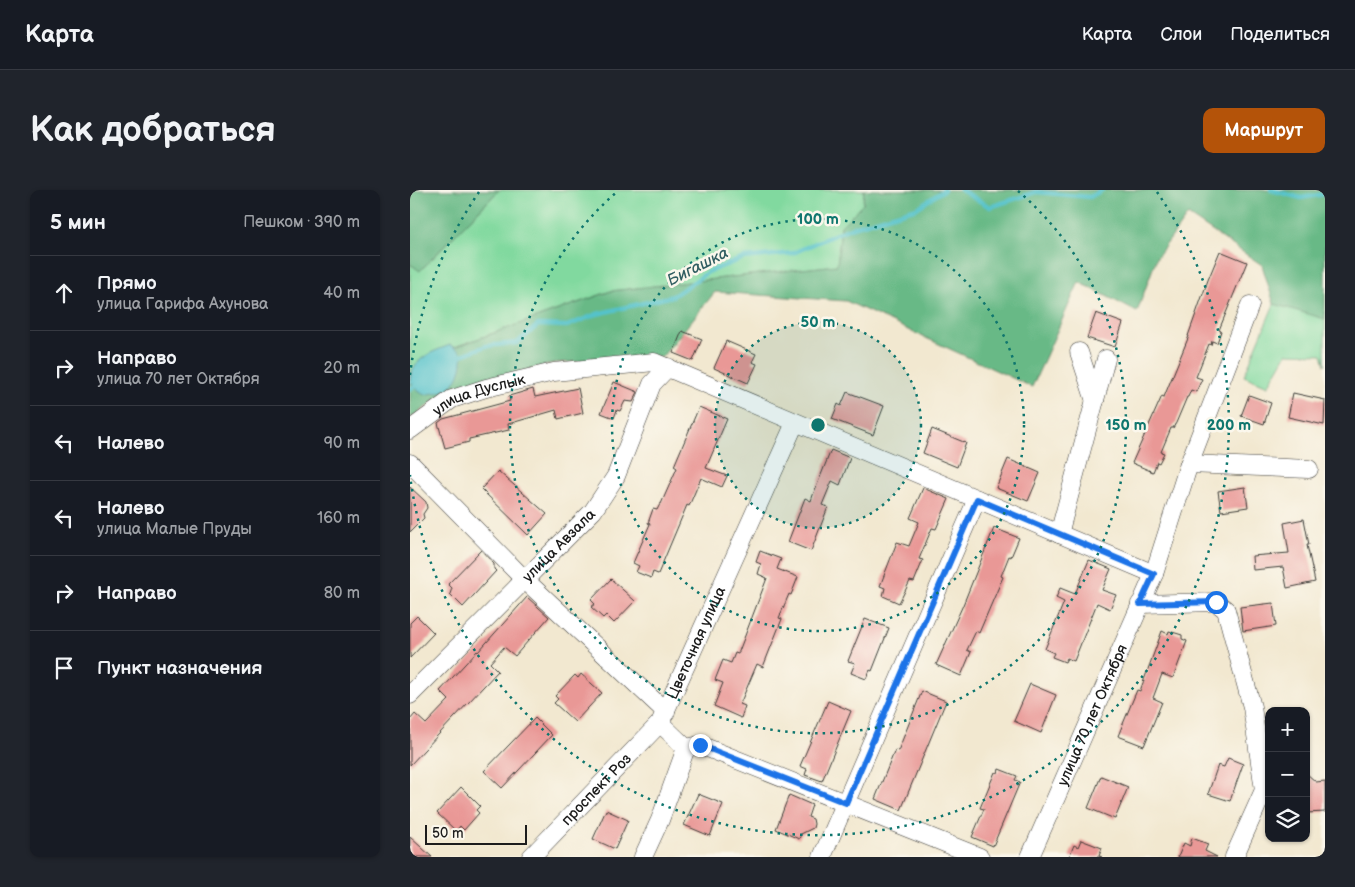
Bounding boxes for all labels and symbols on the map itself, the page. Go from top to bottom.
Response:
text: 100 m [797,210,839,229]
water label: Бигашка [664,244,732,290]
text: 50 m [801,313,836,332]
street label: улица Дуслык [429,370,527,420]
centre of rings [809,416,827,434]
text: 150 m [1105,416,1147,435]
text: 200 m [1207,416,1251,435]
street label: улица Авзала [518,505,599,586]
street label: Цветочная улица [663,583,730,702]
route start [1205,591,1228,614]
street label: улица 70 лет Октября [1053,641,1132,789]
route end [689,734,712,757]
street label: проспект Роз [557,749,635,829]
scale bar [425,822,528,845]

